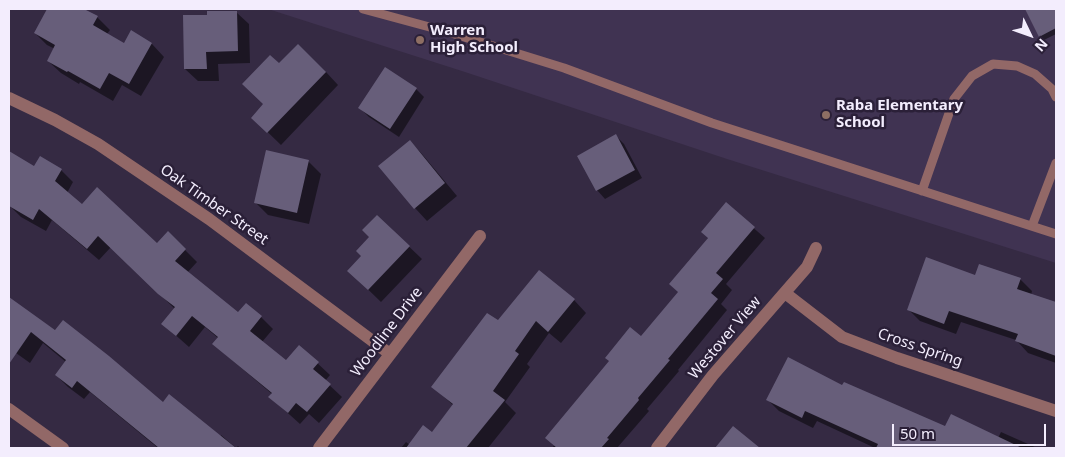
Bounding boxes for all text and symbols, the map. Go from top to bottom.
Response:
north arrow [1005,10,1055,60]
place label: Warren High School [430,22,518,57]
marker: Warren High School [414,34,426,46]
text: N [1031,35,1052,56]
place label: Raba Elementary School [836,97,963,132]
marker: Raba Elementary School [820,109,832,121]
street label: Oak Timber Street [156,161,272,249]
street label: Woodline Drive [347,284,427,380]
street label: Westover View [685,293,765,383]
street label: Cross Spring [875,325,965,371]
scale bar [895,414,1049,446]
text: 50 m [900,423,935,443]

